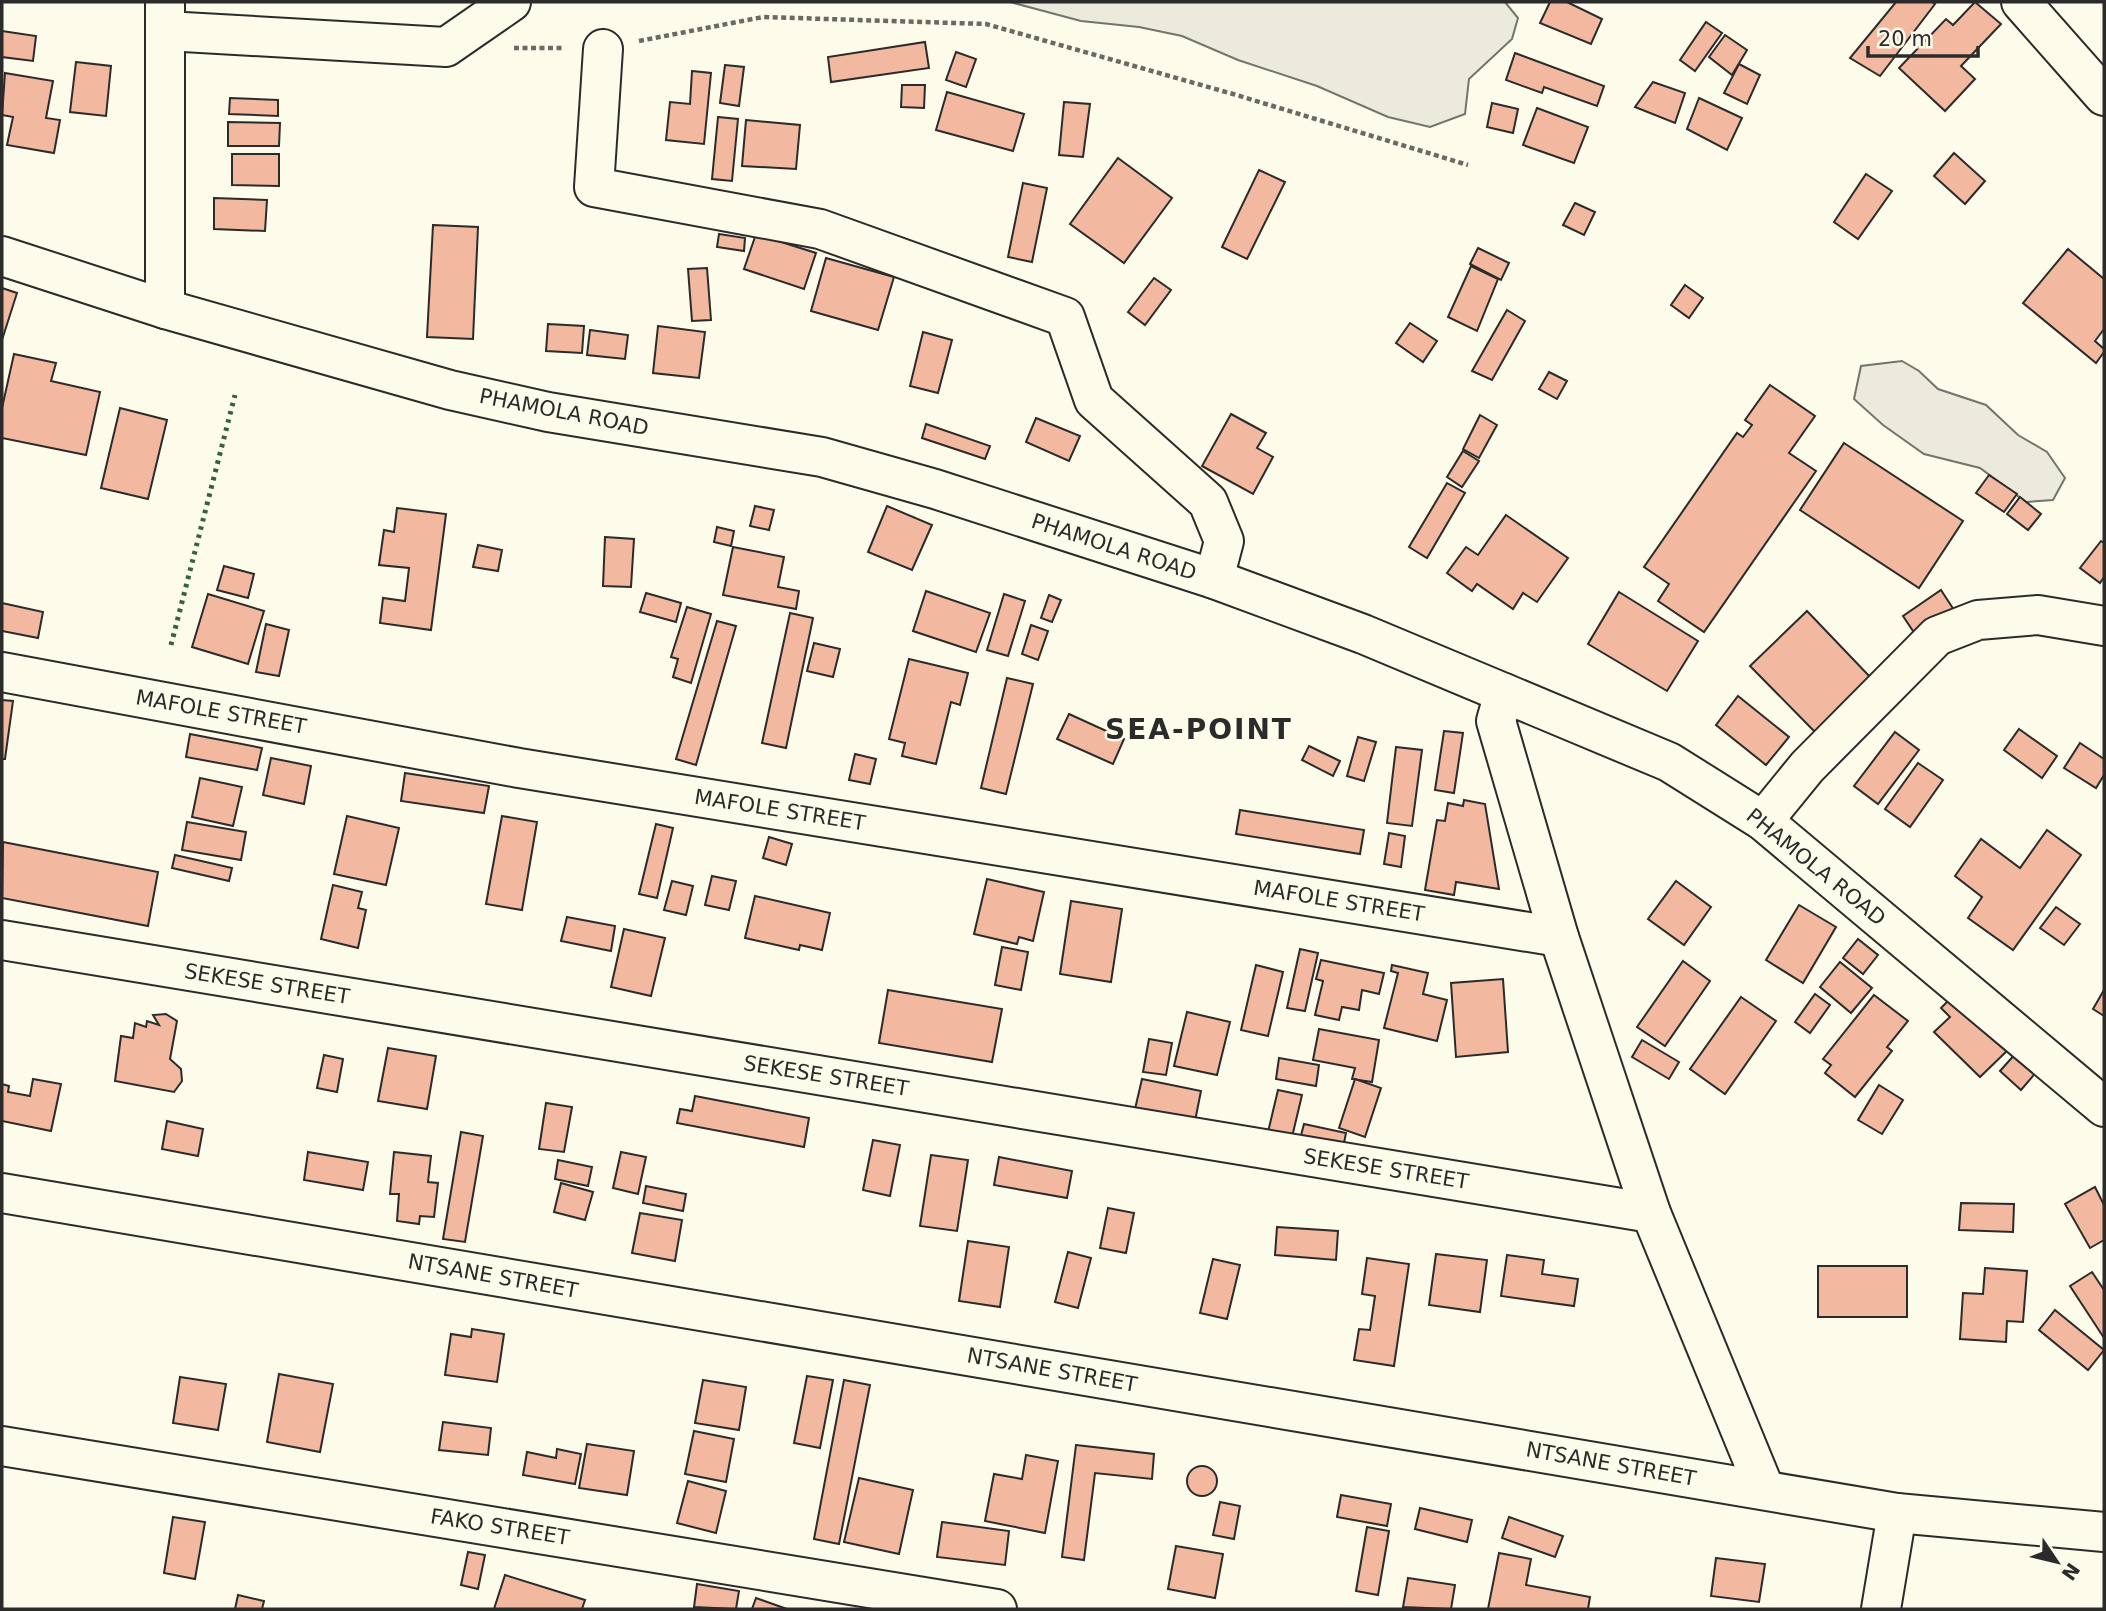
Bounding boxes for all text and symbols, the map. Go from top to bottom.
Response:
scale bar [1868,14,1978,58]
text: 20 m [1878,27,1932,51]
street label: PHAMOLA ROAD [477,384,651,440]
street label: PHAMOLA ROAD [1029,509,1199,585]
street label: MAFOLE STREET [134,685,308,739]
district label: SEA-POINT [1105,713,1293,746]
street label: MAFOLE STREET [693,785,867,835]
street label: PHAMOLA ROAD [1742,804,1890,930]
street label: MAFOLE STREET [1252,876,1426,926]
street label: SEKESE STREET [183,959,352,1009]
street label: SEKESE STREET [742,1051,911,1101]
street label: SEKESE STREET [1302,1144,1471,1194]
street label: NTSANE STREET [406,1249,580,1303]
street label: NTSANE STREET [965,1343,1139,1397]
street label: NTSANE STREET [1524,1437,1698,1491]
street label: FAKO STREET [429,1504,571,1550]
north arrow [2022,1527,2092,1597]
text: N [2057,1559,2084,1585]

